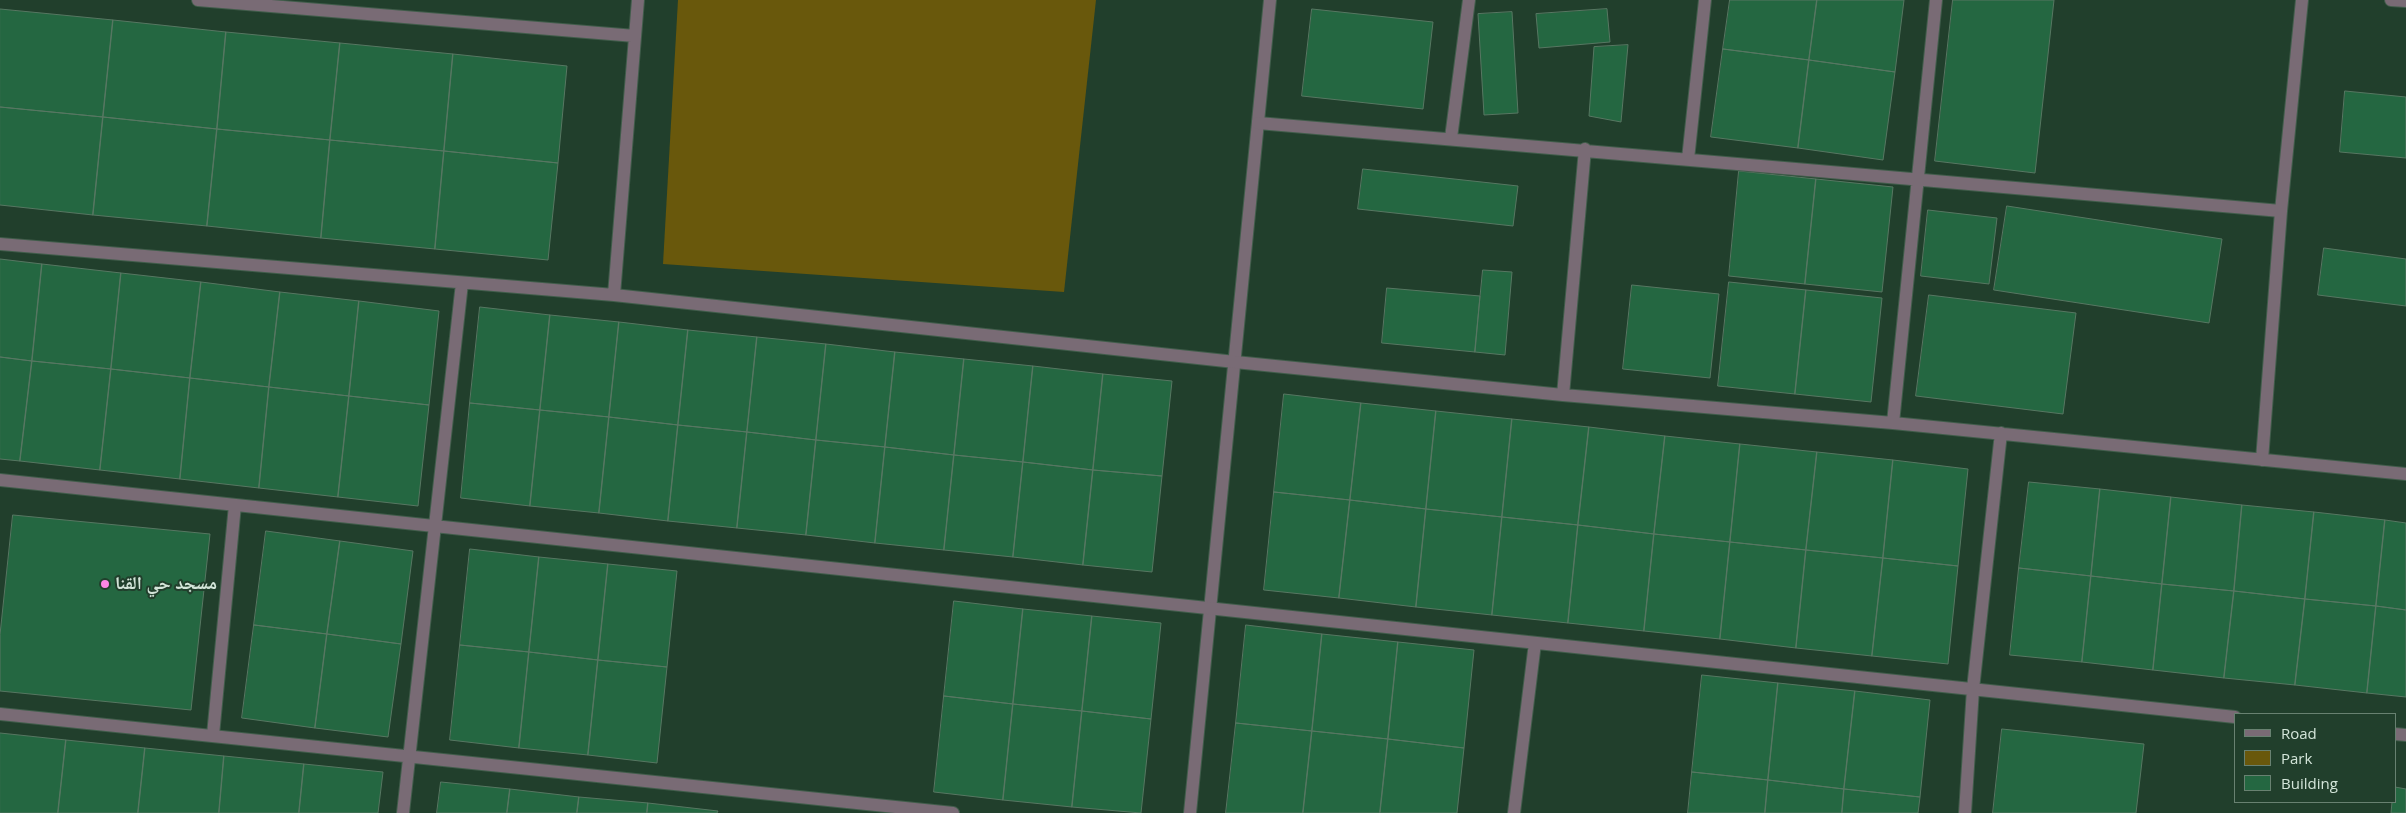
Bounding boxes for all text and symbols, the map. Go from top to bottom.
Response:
place label: مسجد حي القنا [115,573,217,595]
marker: مسجد حي القنا [99,578,111,590]
legend [2234,713,2396,803]
text: Road [2281,723,2317,743]
text: Park [2281,748,2312,768]
text: Building [2281,773,2338,793]

